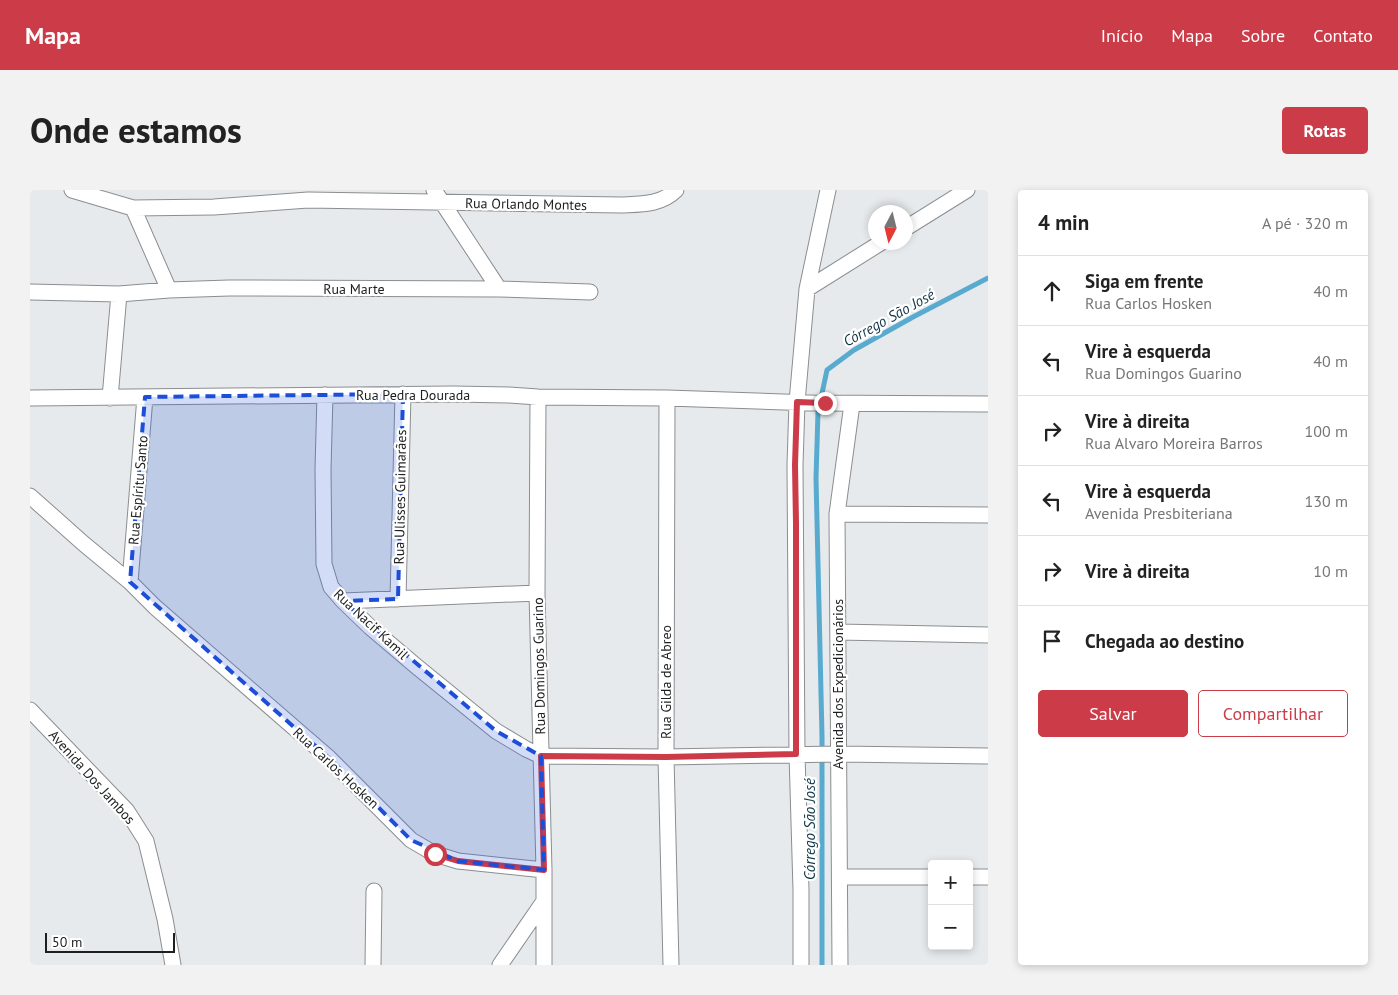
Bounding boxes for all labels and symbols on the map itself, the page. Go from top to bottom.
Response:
street label: Rua Orlando Montes [465,194,587,214]
north arrow [868,205,913,250]
street label: Rua Marte [323,280,385,298]
water label: Córrego São José [840,285,938,351]
street label: Rua Pedra Dourada [356,386,470,404]
route end [814,392,837,415]
street label: Rua Ulisses Guimarães [390,429,410,565]
street label: Rua Espíritu Santo [124,435,152,545]
street label: Rua Nacif Kamil [330,585,412,663]
street label: Rua Domingos Guarino [529,597,549,735]
street label: Avenida dos Expedicionários [829,599,847,769]
street label: Rua Gilda de Abreo [657,625,675,739]
street label: Rua Carlos Hosken [289,723,383,813]
street label: Avenida Dos Jambos [45,726,139,828]
water label: Córrego São José [800,778,819,880]
route start [424,843,447,866]
scale bar [45,930,175,953]

